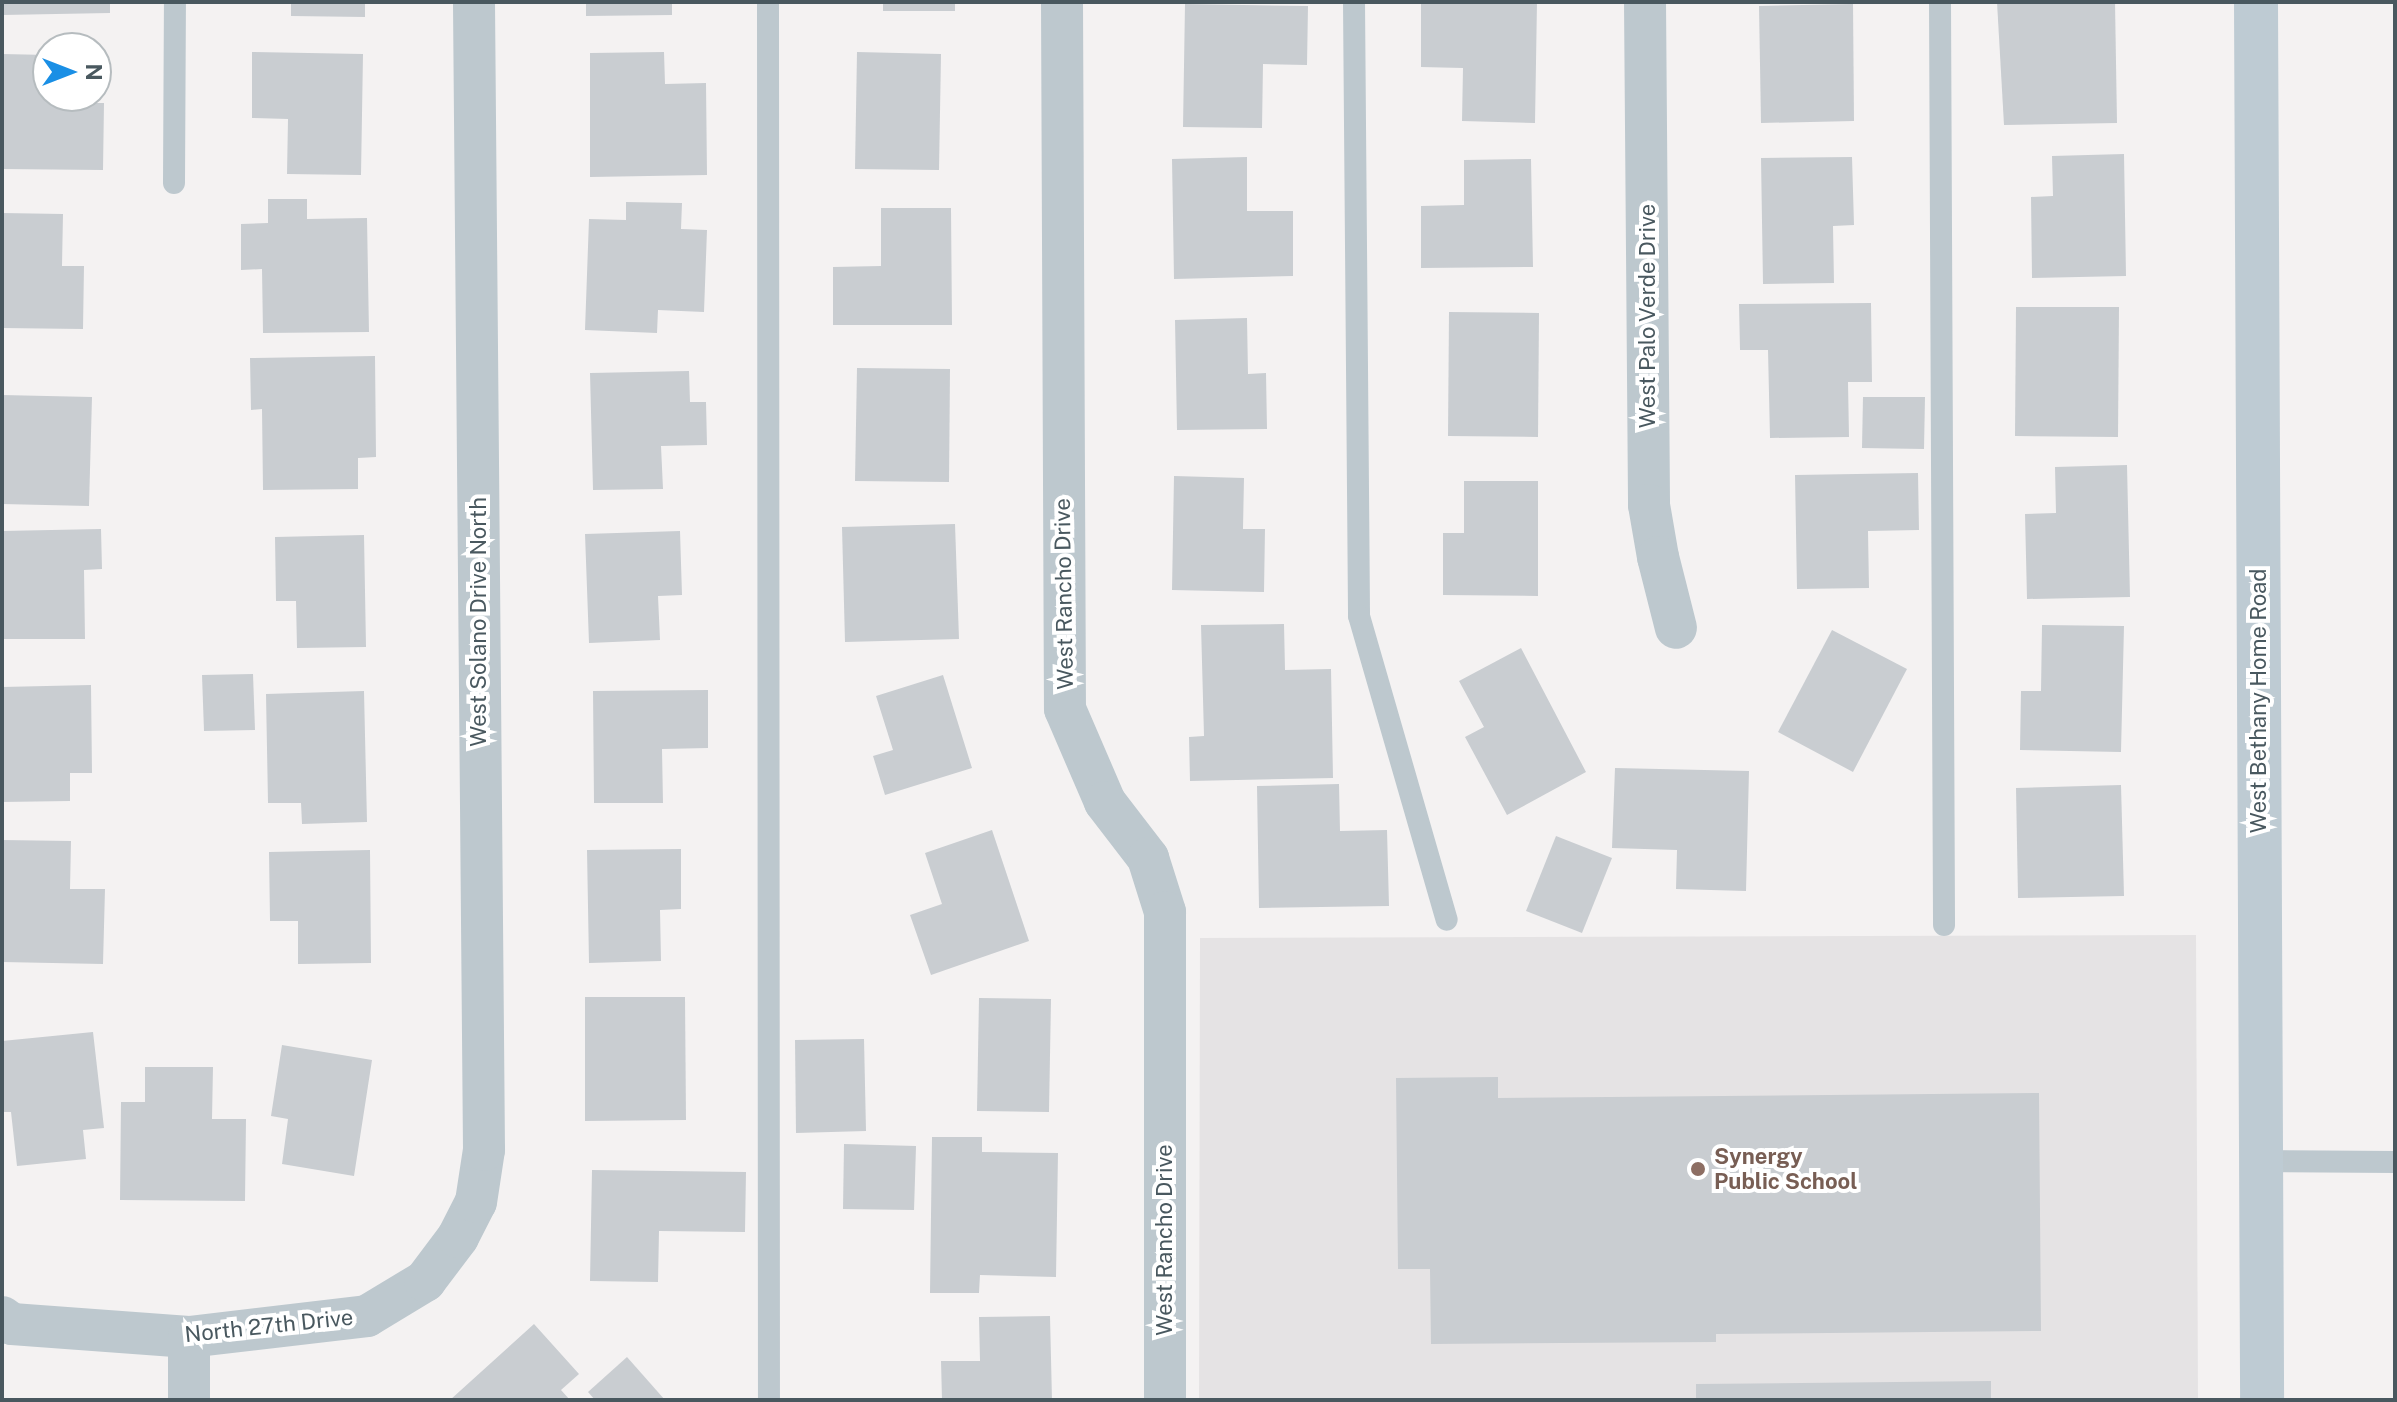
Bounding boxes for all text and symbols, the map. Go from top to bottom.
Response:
north arrow [32,32,112,112]
text: N [81,63,107,81]
street label: West Palo Verde Drive [1635,203,1661,429]
street label: West Solano Drive North [466,497,492,747]
street label: West Rancho Drive [1049,498,1079,690]
street label: West Bethany Home Road [2246,569,2272,833]
place label: Synergy Public School [1714,1143,1858,1194]
street label: West Rancho Drive [1152,1144,1178,1336]
marker: Synergy Public School [1689,1160,1707,1178]
street label: North 27th Drive [183,1304,355,1348]

